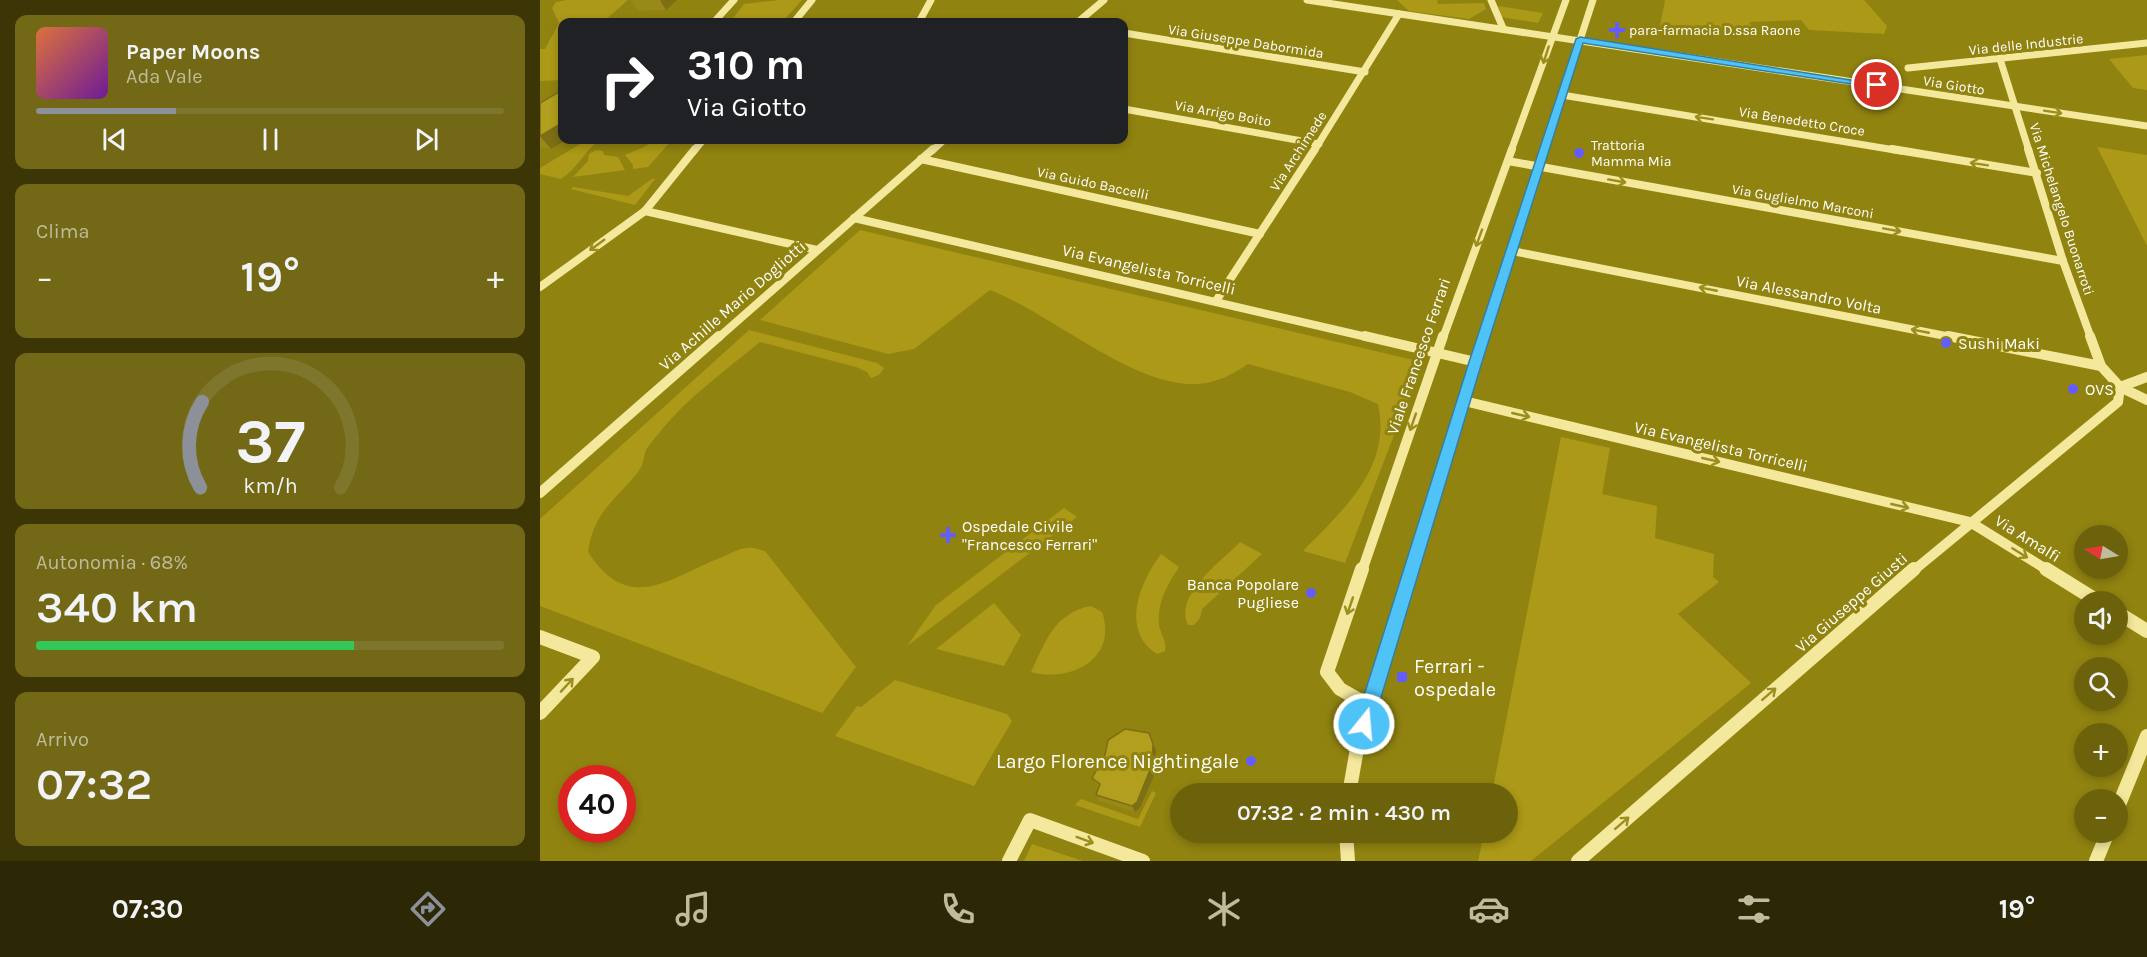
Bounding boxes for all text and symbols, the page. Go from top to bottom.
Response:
street label: Via Giuseppe Dabormida [1167,21,1325,62]
place label: para-farmacia D.ssa Raone [1629,22,1800,39]
marker: para-farmacia D.ssa Raone [1610,23,1624,37]
street label: Via delle Industrie [1968,30,2084,59]
text: Paper Moons [126,39,260,65]
text: 310 m [687,40,805,90]
icon: right [588,42,666,120]
one-way arrow [1540,45,1551,64]
pin [1851,59,1902,110]
text: Ada Vale [126,65,203,88]
icon: arrive [1860,68,1893,101]
street label: Via Giotto [1922,72,1986,99]
text: Via Giotto [687,91,807,123]
street label: Via Arrigo Boito [1173,97,1273,130]
street label: Via Benedetto Croce [1738,103,1866,140]
one-way arrow [2043,107,2062,118]
street label: Via Archimede [1266,108,1331,194]
one-way arrow [1695,113,1714,124]
street label: Via Michelangelo Buonarroti [2026,121,2097,297]
icon: previous [98,123,131,156]
icon: pause [254,123,287,156]
icon: next [410,123,443,156]
place label: Trattoria Mamma Mia [1591,137,1672,170]
marker: Trattoria Mamma Mia [1572,146,1586,160]
one-way arrow [1970,158,1990,169]
street label: Via Guido Baccelli [1035,163,1150,204]
one-way arrow [1607,176,1626,187]
street label: Via Guglielmo Marconi [1731,181,1875,222]
text: Clima [36,220,90,243]
one-way arrow [1881,225,1901,236]
one-way arrow [1472,228,1483,247]
street label: Via Achille Mario Dogliotti [655,237,809,374]
one-way arrow [590,239,606,252]
street label: Via Evangelista Torricelli [1060,240,1237,299]
text: 19° [240,250,300,302]
text: − [36,258,53,296]
text: + [487,258,504,296]
street label: Via Alessandro Volta [1735,271,1883,318]
street label: Viale Francesco Ferrari [1383,275,1454,437]
one-way arrow [1699,283,1718,294]
one-way arrow [1911,325,1930,336]
place label: Sushi Maki [1958,334,2040,353]
marker: Sushi Maki [1939,336,1953,350]
place label: OVS [2085,380,2114,399]
marker: OVS [2066,382,2080,396]
text: 37 [235,405,305,478]
one-way arrow [1511,410,1530,421]
one-way arrow [1407,412,1418,431]
street label: Via Evangelista Torricelli [1632,417,1809,476]
one-way arrow [1701,455,1720,467]
text: km/h [243,473,297,498]
one-way arrow [1891,500,1910,512]
street label: Via Amalfi [1991,511,2064,566]
place label: Ospedale Civile "Francesco Ferrari" [962,517,1097,554]
north arrow [2074,525,2128,579]
map controls [2074,525,2128,843]
marker: Ospedale Civile "Francesco Ferrari" [939,526,957,544]
one-way arrow [2011,547,2028,559]
street label: Via Giuseppe Giusti [1791,548,1911,656]
text: Autonomia · 68% [36,551,188,574]
place label: Banca Popolare Pugliese [1187,575,1299,612]
text: 340 km [36,581,198,633]
marker: Banca Popolare Pugliese [1304,586,1318,600]
button: sound [2074,591,2128,645]
one-way arrow [1344,596,1355,615]
place label: Ferrari - ospedale [1414,655,1496,701]
button: search [2074,657,2128,711]
marker: Ferrari - ospedale [1395,670,1409,684]
one-way arrow [559,678,573,693]
one-way arrow [1761,688,1777,701]
position arrow [1332,692,1396,756]
button: + [2074,723,2128,777]
text: Arrivo [36,728,89,751]
place label: Largo Florence Nightingale [996,750,1239,773]
marker: Largo Florence Nightingale [1244,754,1258,768]
text: 07:32 [36,758,152,810]
speed limit sign: 40 [558,765,636,843]
button: − [2074,789,2128,843]
text: 07:32 · 2 min · 430 m [1237,800,1451,826]
one-way arrow [1614,816,1630,829]
one-way arrow [1075,836,1094,847]
icon: directions [407,888,449,930]
icon: music [672,888,714,930]
icon: phone [937,888,979,930]
icon: climate [1203,888,1245,930]
icon: car [1468,888,1510,930]
icon: filters [1733,888,1775,930]
text: 07:30 [112,893,183,925]
text: 19° [1999,893,2035,925]

